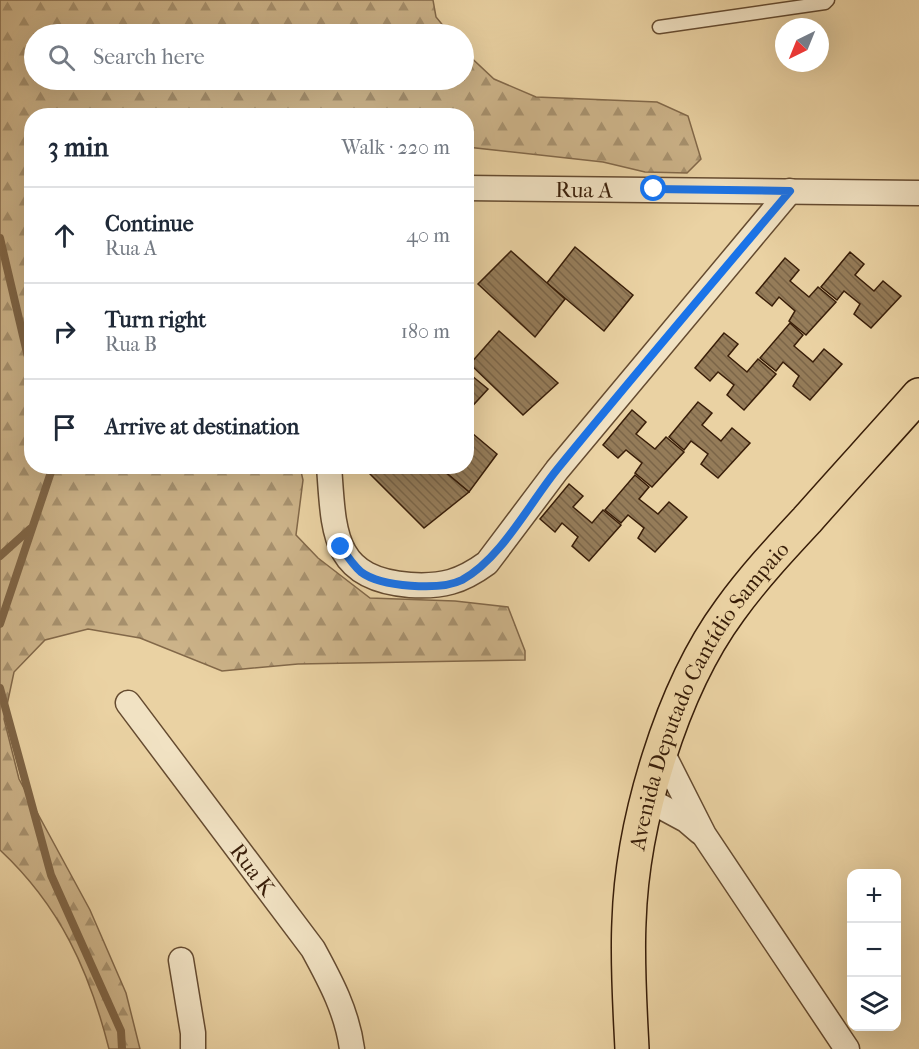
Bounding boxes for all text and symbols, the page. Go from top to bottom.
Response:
north arrow [775,18,829,72]
search box [24,24,474,90]
icon: search [45,41,78,74]
text: Search here [93,44,205,70]
text: 3 min [48,132,109,163]
text: Walk · 220 m [342,136,450,159]
route start [640,175,666,201]
street label: Rua A [555,177,613,204]
text: Continue [105,211,194,237]
icon: ahead [48,219,81,252]
text: 40 m [406,224,450,247]
text: Rua A [105,237,157,260]
text: Turn right [105,307,206,333]
icon: right [48,315,81,348]
text: 180 m [401,320,450,343]
text: Rua B [105,333,157,356]
icon: arrive [48,411,81,444]
text: Arrive at destination [105,414,299,440]
route end [327,533,353,559]
street label: Avenida Deputado Cantídio Sampaio [624,536,795,853]
street label: Rua K [224,838,281,902]
map controls [847,869,901,1031]
button: + [847,869,901,923]
button: − [847,923,901,977]
button: layers [847,977,901,1031]

